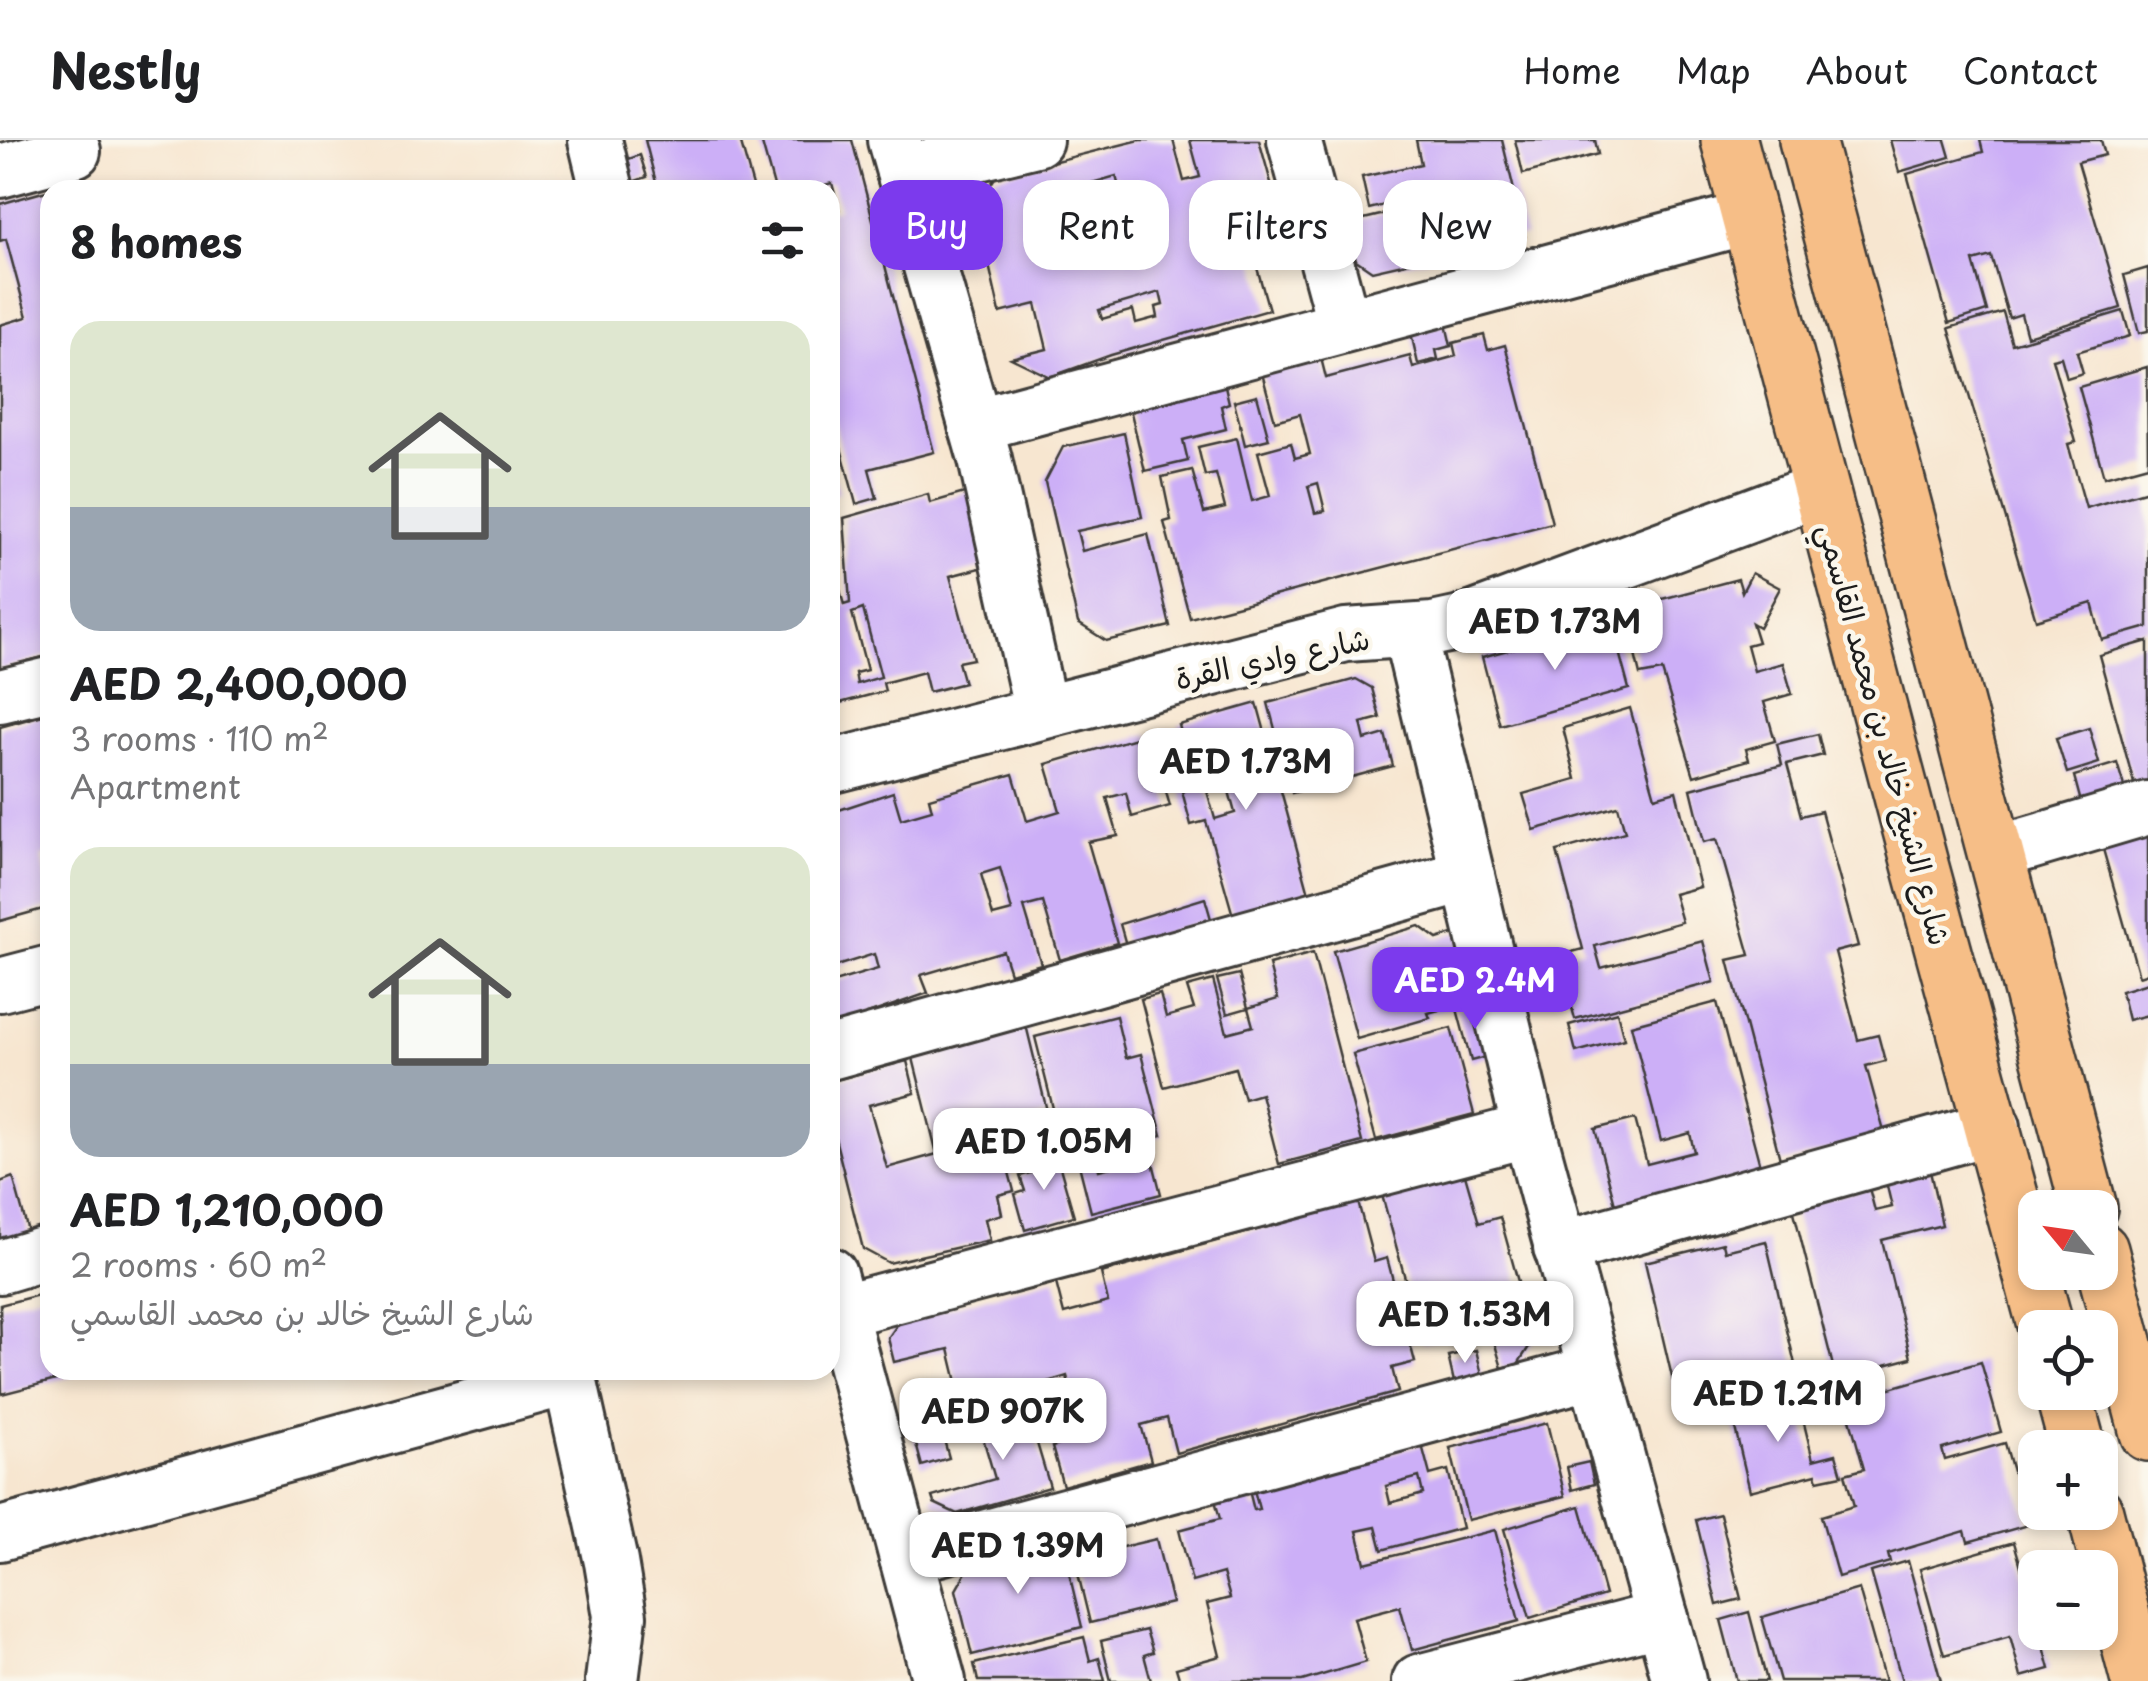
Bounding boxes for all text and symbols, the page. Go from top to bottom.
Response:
text: Nestly [50,33,201,105]
text: Home [1524,43,1621,96]
text: Map [1676,43,1751,96]
text: About [1806,43,1908,96]
text: Contact [1963,43,2098,96]
chip: Buy [870,180,1003,270]
chip: Rent [1023,180,1169,270]
chip: Filters [1189,180,1363,270]
chip: New [1383,180,1527,270]
text: 8 homes [70,209,243,272]
icon: filters [755,213,810,268]
icon: home [350,386,530,566]
street label: شارع الشيخ خالد بن محمد القاسمي [1802,518,1964,951]
pin: AED 1.73M [1441,588,1669,673]
text: AED 1.73M [1469,596,1641,644]
street label: شارع وادي القرة [1171,614,1374,701]
text: AED 2,400,000 [70,651,407,714]
text: 3 rooms · 110 m² [70,714,329,762]
pin: AED 1.73M [1132,728,1360,813]
text: AED 1.73M [1160,736,1332,784]
text: Apartment [70,762,241,810]
icon: home [350,912,530,1092]
pin: AED 2.4M [1372,947,1578,1032]
text: AED 2.4M [1394,955,1556,1003]
pin: AED 1.05M [930,1108,1158,1193]
text: AED 1.05M [955,1116,1133,1164]
text: AED 1,210,000 [70,1177,384,1240]
north arrow [2018,1190,2118,1290]
map controls [2018,1190,2118,1650]
text: 2 rooms · 60 m² [70,1240,327,1288]
pin: AED 1.53M [1351,1281,1579,1366]
text: شارع الشيخ خالد بن محمد القاسمي [70,1288,534,1336]
text: AED 1.53M [1378,1289,1552,1337]
button: locate [2018,1310,2118,1410]
pin: AED 1.21M [1664,1360,1892,1445]
text: AED 1.21M [1693,1368,1863,1416]
pin: AED 907K [900,1378,1106,1463]
text: AED 907K [921,1386,1085,1434]
button: + [2018,1430,2118,1530]
pin: AED 1.39M [904,1512,1132,1597]
text: AED 1.39M [932,1520,1104,1568]
button: − [2018,1550,2118,1650]

